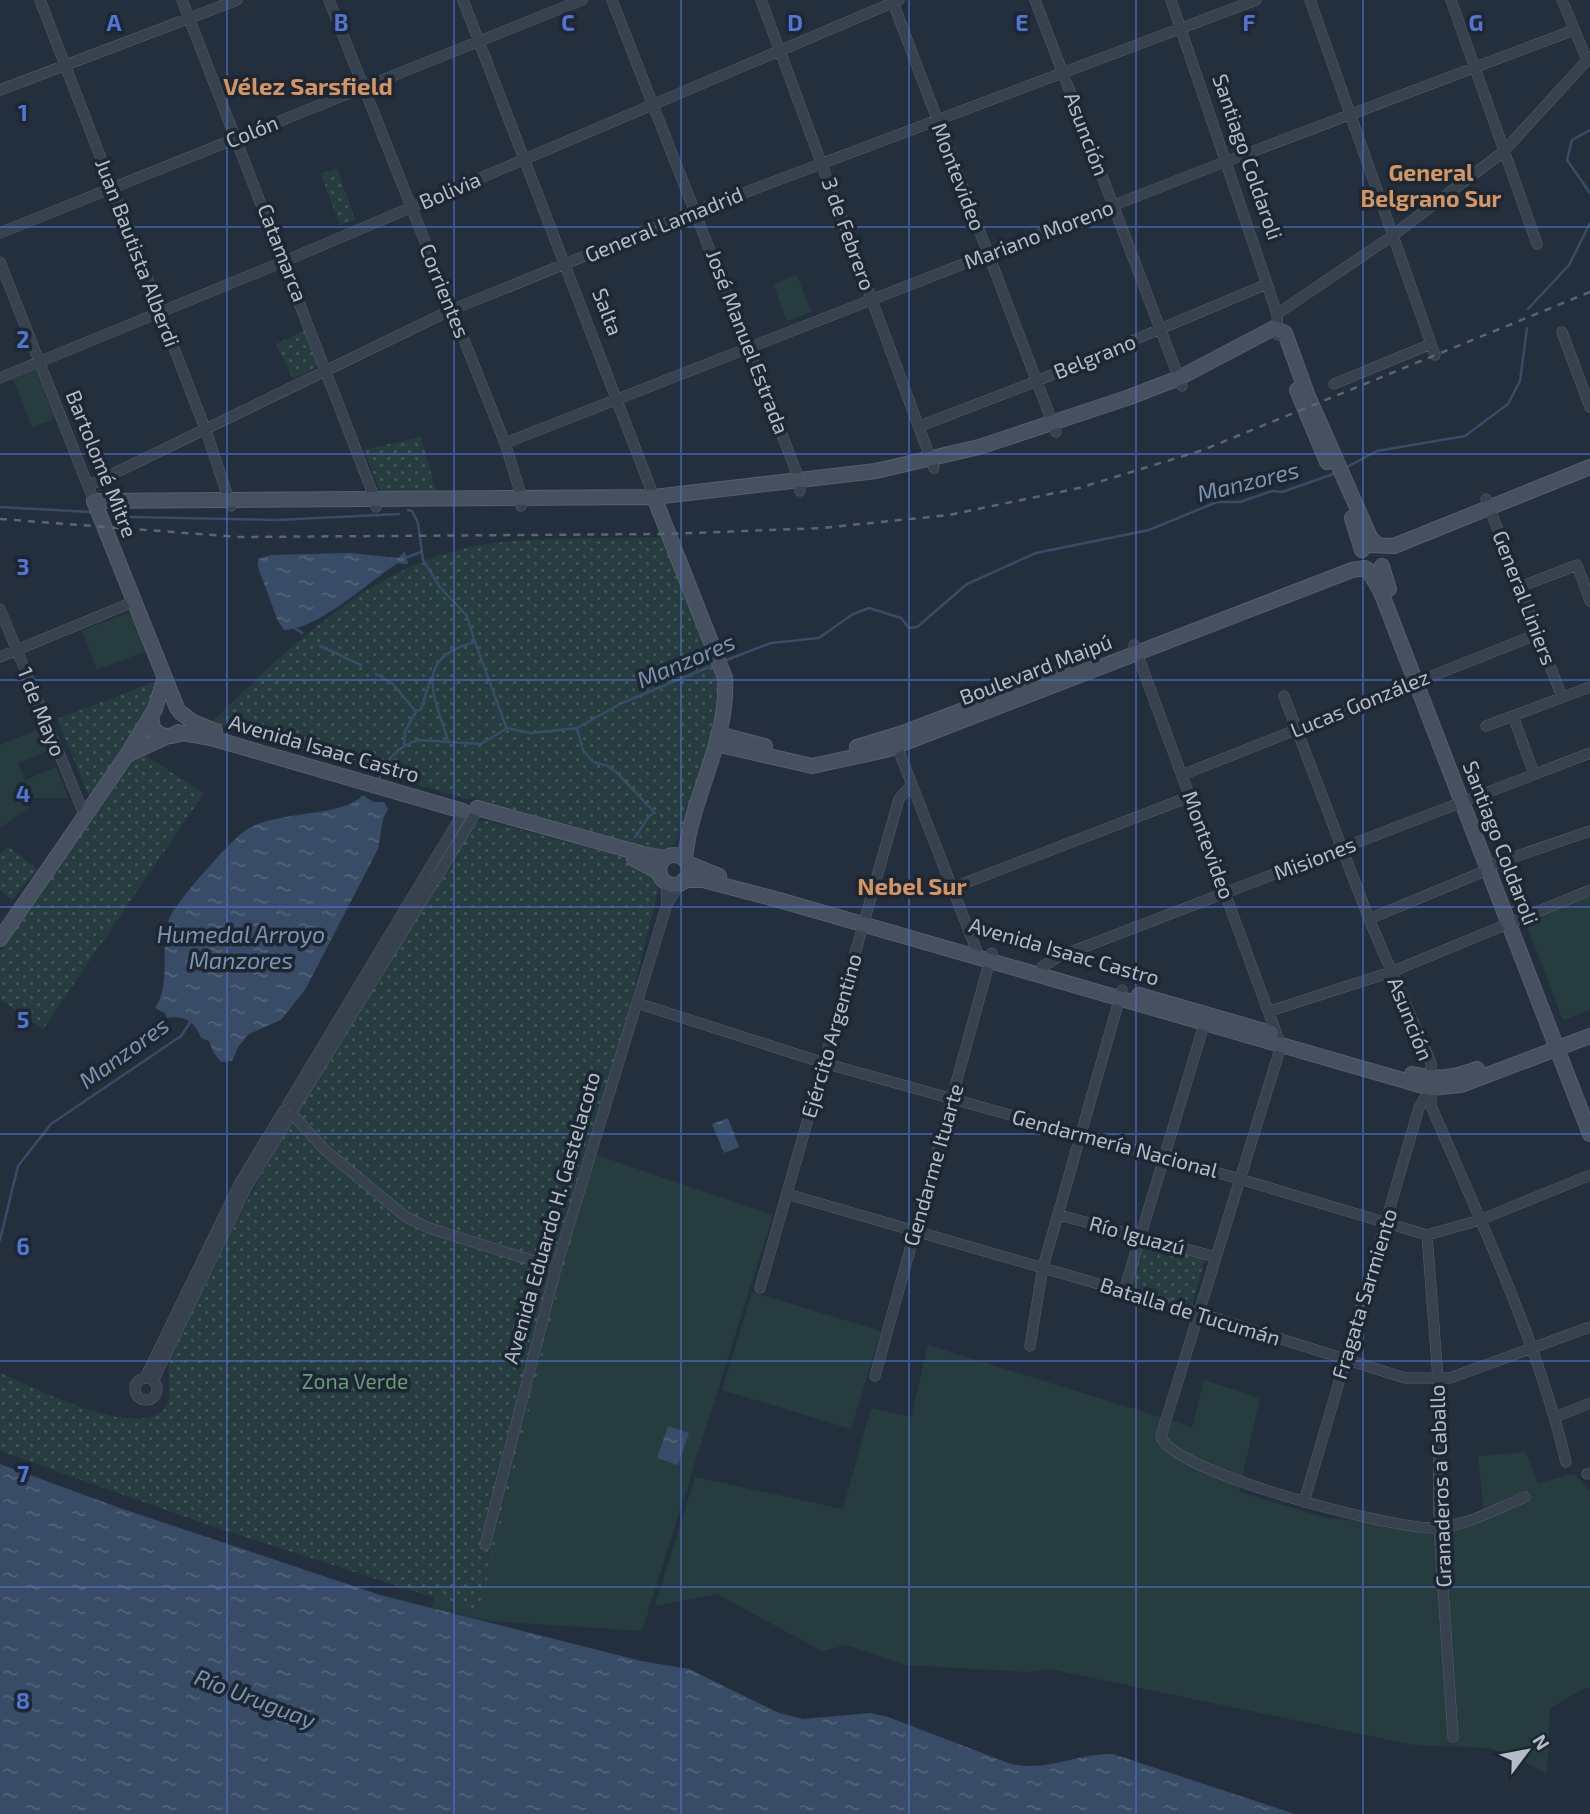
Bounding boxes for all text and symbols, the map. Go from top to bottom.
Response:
text: A [106,8,122,36]
text: B [334,8,348,36]
text: C [561,8,575,36]
text: D [787,8,803,36]
text: E [1015,8,1029,36]
text: F [1243,8,1256,36]
text: G [1469,8,1483,36]
street label: Santiago Coldaroli [1208,70,1289,243]
district label: Vélez Sarsfield [223,71,393,100]
street label: Asunción [1060,88,1115,179]
text: 1 [18,98,28,126]
street label: Colón [222,109,281,152]
street label: Montevideo [927,119,991,234]
street label: Juan Bautista Alberdi [91,155,186,350]
district label: General Belgrano Sur [1361,158,1502,212]
street label: Bolivia [415,166,484,214]
street label: 3 de Febrero [817,174,881,293]
street label: General Lamadrid [581,181,746,267]
street label: Mariano Moreno [960,194,1117,274]
street label: Catamarca [253,200,314,305]
street label: Corrientes [415,240,476,341]
street label: José Manuel Estrada [702,246,795,437]
street label: Salta [588,284,629,339]
text: 2 [16,325,30,353]
street label: Belgrano [1050,328,1139,383]
street label: Bartolomé Mitre [61,386,143,541]
water label: Manzores [1194,455,1302,507]
street label: General Liniers [1488,527,1563,668]
text: 3 [16,552,30,580]
water label: Manzores [632,627,739,693]
street label: Boulevard Maipú [956,628,1115,709]
street label: 1 de Mayo [13,663,72,760]
street label: Lucas González [1286,663,1433,742]
street label: Avenida Isaac Castro [226,708,423,787]
street label: Santiago Coldaroli [1459,757,1544,928]
text: 4 [16,779,30,807]
street label: Montevideo [1178,787,1241,902]
street label: Misiones [1270,831,1359,885]
district label: Nebel Sur [857,871,968,900]
street label: Avenida Isaac Castro [966,911,1163,990]
water label: Humedal Arroyo Manzores [157,920,325,974]
street label: Ejército Argentino [795,950,867,1121]
street label: Asunción [1383,973,1439,1064]
text: 5 [17,1005,29,1033]
water label: Manzores [73,1010,174,1094]
street label: Avenida Eduardo H. Gastelacoto [497,1069,604,1366]
street label: Gendarme Ituarte [897,1081,968,1249]
street label: Gendarmería Nacional [1010,1103,1222,1182]
street label: Fragata Sarmiento [1326,1205,1401,1382]
street label: Río Iguazú [1087,1210,1188,1259]
text: 6 [16,1232,30,1260]
street label: Batalla de Tucumán [1097,1271,1283,1350]
park label: Zona Verde [302,1368,408,1393]
street label: Granaderos a Caballo [1423,1384,1456,1588]
text: 7 [17,1459,29,1487]
water label: Río Uruguay [191,1662,320,1734]
text: 8 [16,1686,30,1714]
north arrow [1492,1716,1562,1786]
text: N [1528,1730,1555,1754]

